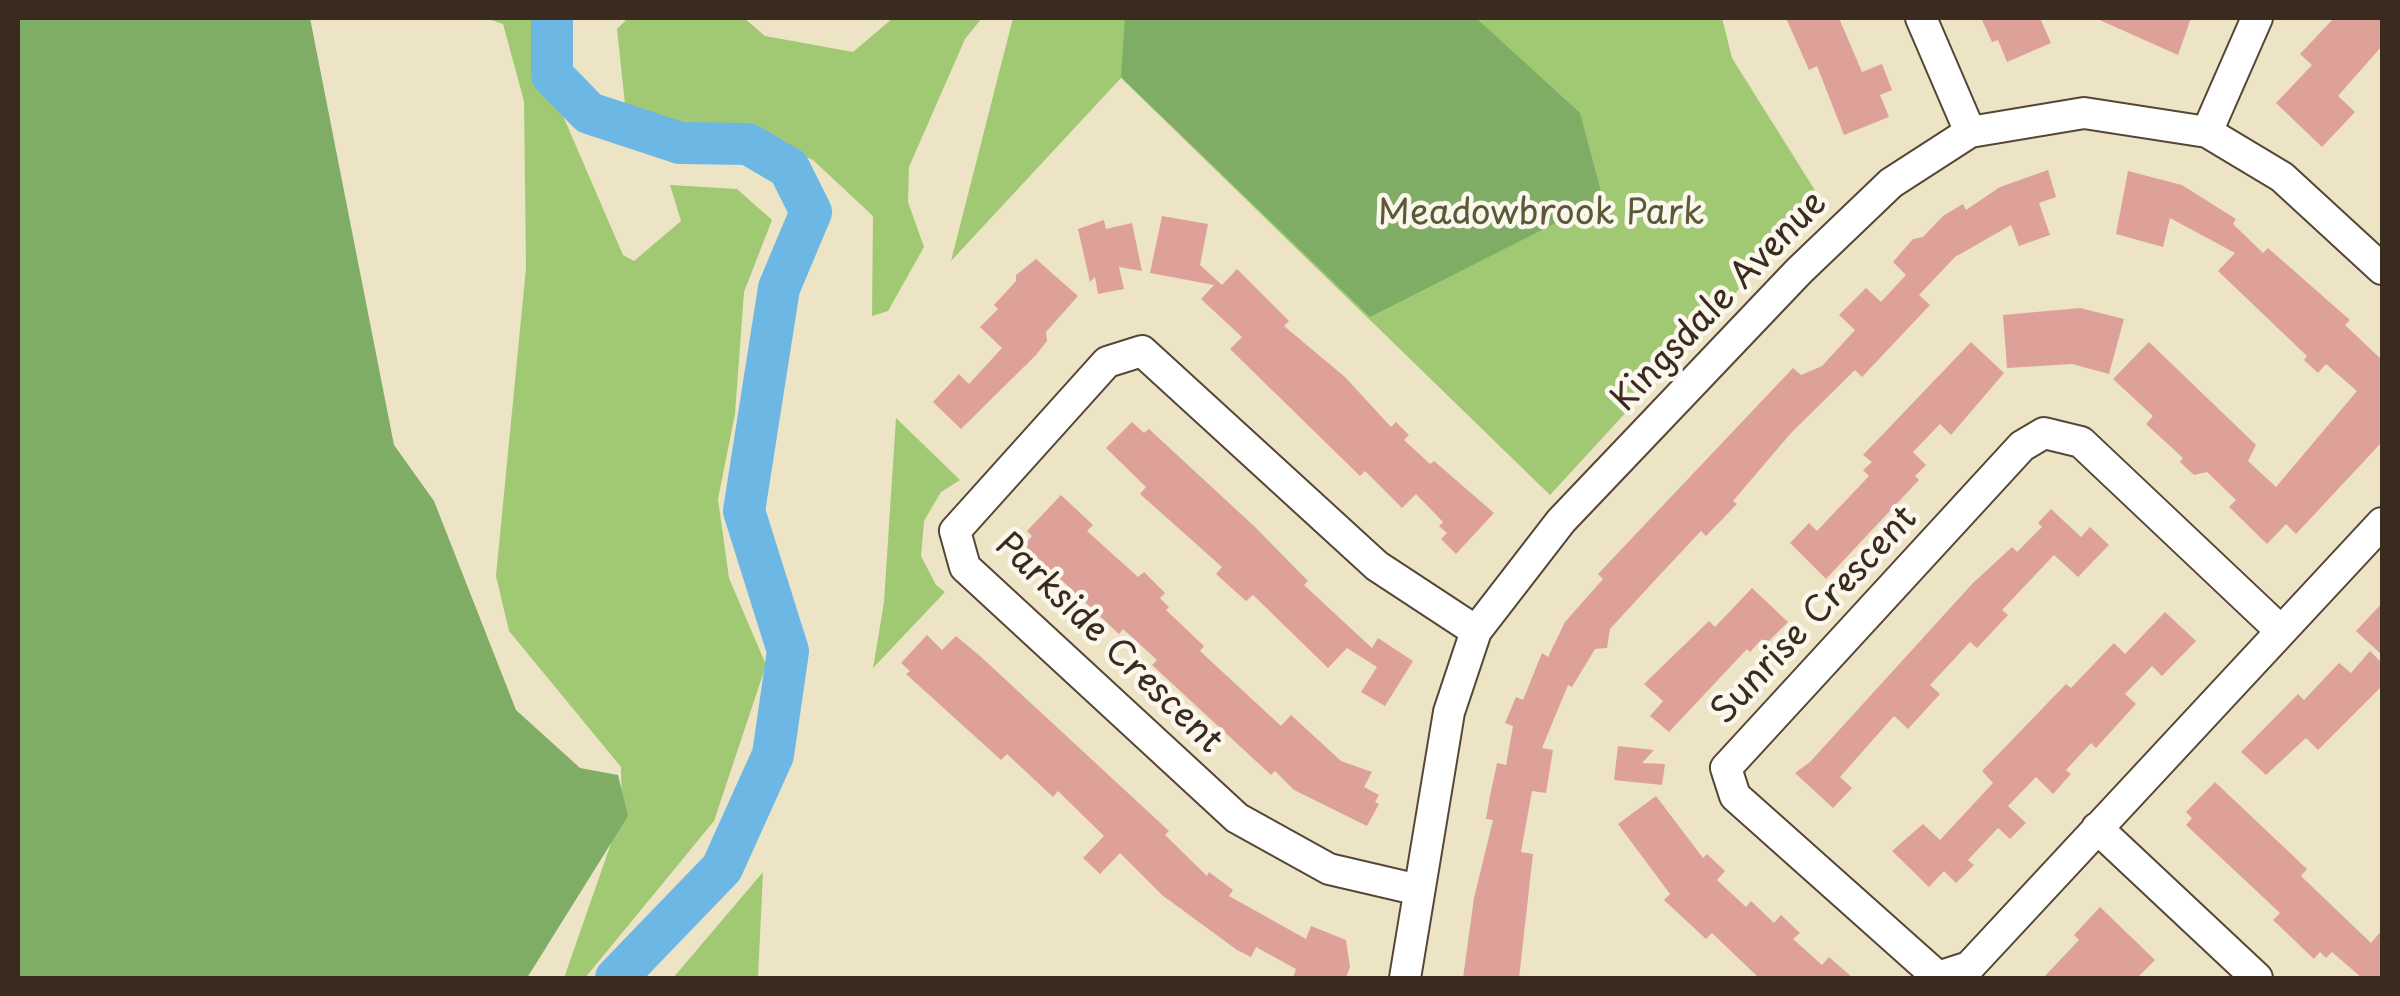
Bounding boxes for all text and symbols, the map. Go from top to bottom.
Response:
street label: Kingsdale Avenue [1604,183,1836,421]
park label: Meadowbrook Park [1378,193,1704,235]
street label: Sunrise Crescent [1703,498,1927,734]
street label: Parkside Crescent [986,525,1230,763]

